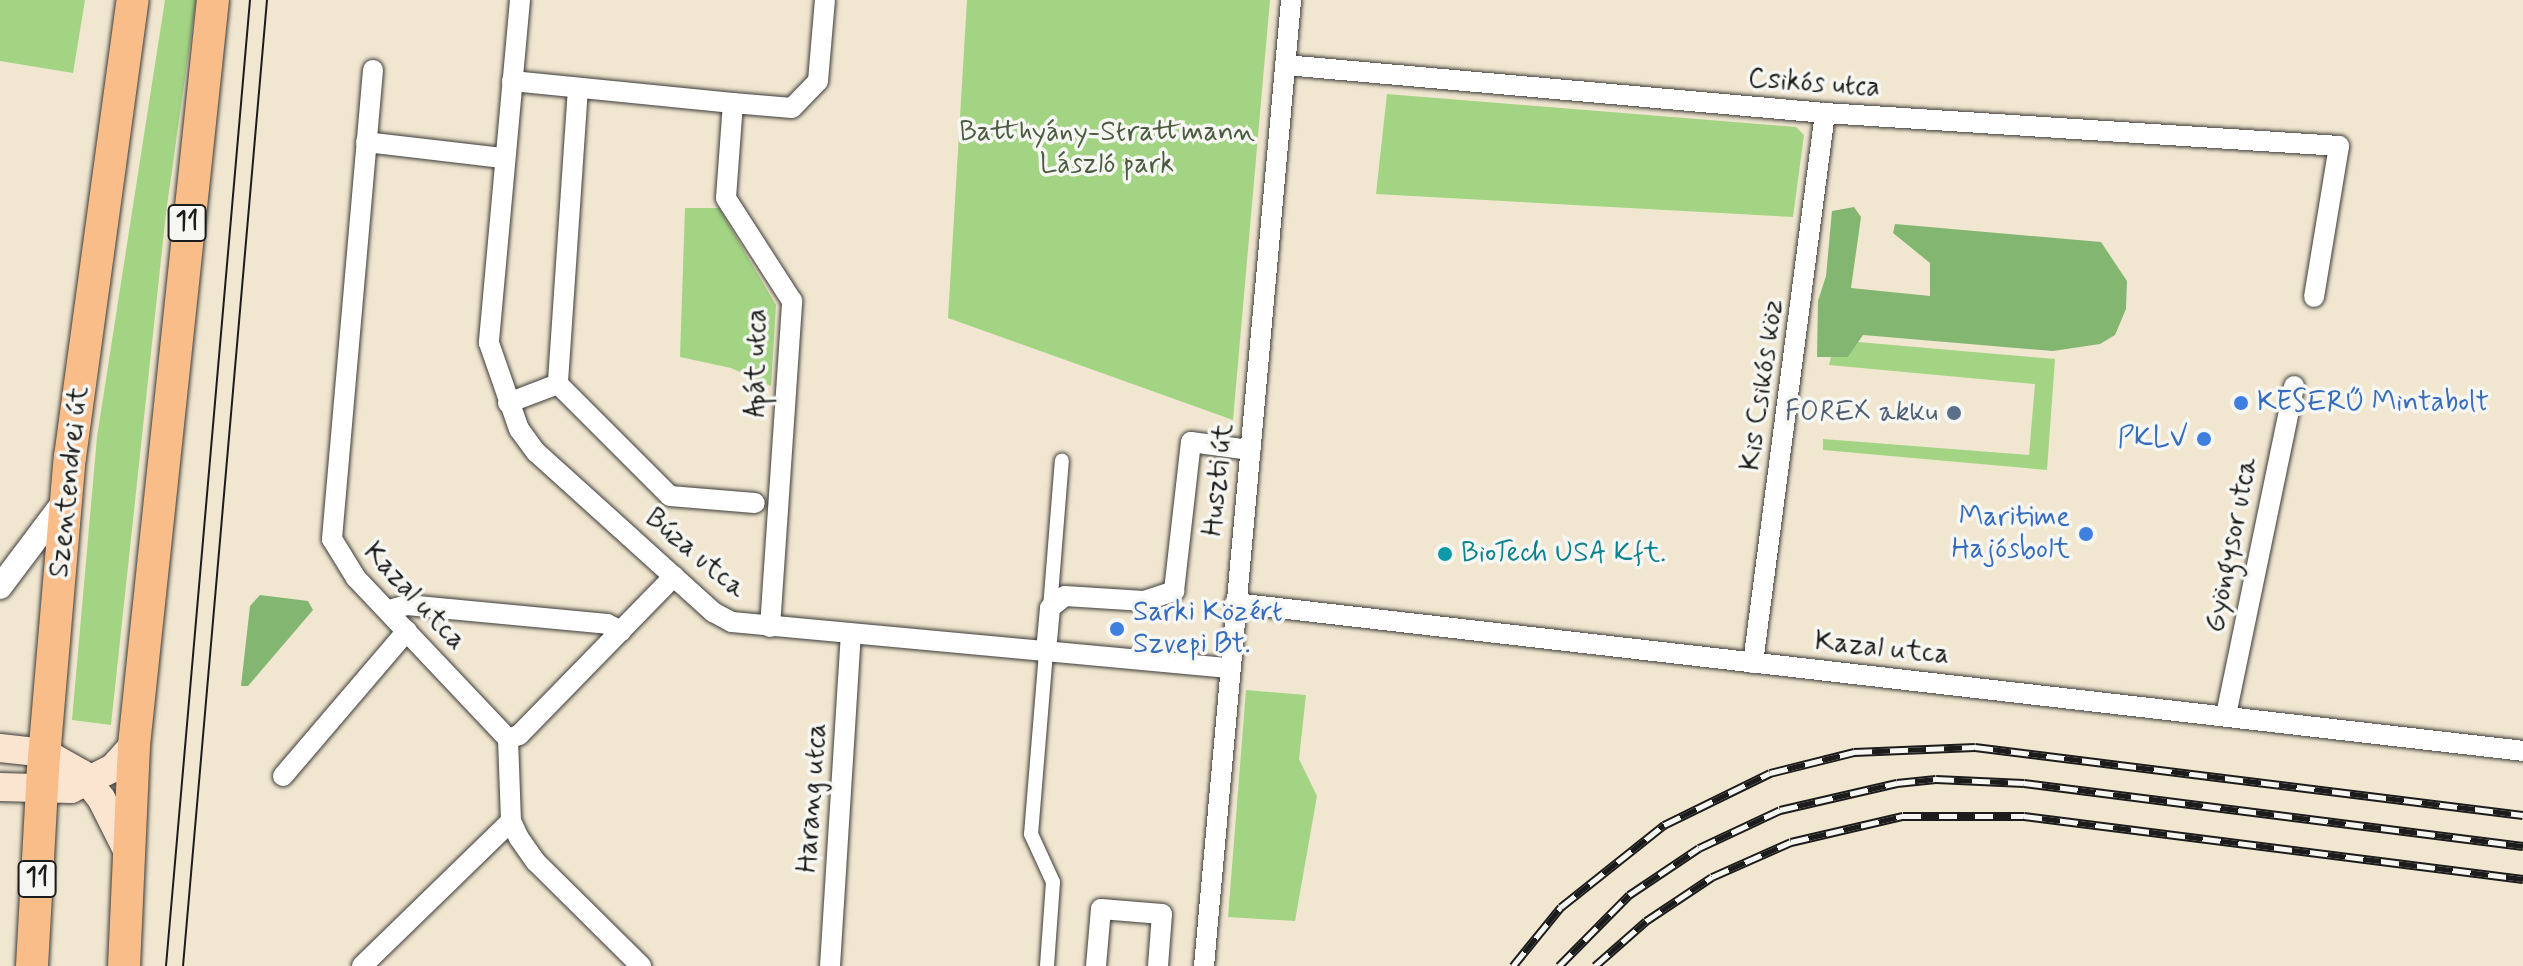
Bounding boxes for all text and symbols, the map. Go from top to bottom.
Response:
street label: Csikós utca [1743,62,1885,106]
park label: Batthyány-Strattmann László park [959,116,1255,182]
road number: 11 [167,201,207,245]
street label: Kis Csikós köz [1734,298,1792,472]
street label: Apát utca [739,304,775,422]
street label: Szentendrei út [43,385,97,579]
place label: KESERŰ Mintabolt [2257,386,2489,420]
marker: KESERŰ Mintabolt [2232,394,2250,412]
place label: FOREX akku [1790,396,1938,430]
marker: FOREX akku [1945,404,1963,422]
street label: Huszti út [1196,422,1242,538]
place label: PKLV [2117,422,2188,456]
marker: PKLV [2195,430,2213,448]
street label: Gyöngysor utca [2198,452,2266,638]
place label: Maritime Hajósbolt [1952,501,2070,567]
street label: Búza utca [638,502,752,606]
marker: Maritime Hajósbolt [2077,525,2095,543]
street label: Kazal utca [357,537,471,657]
place label: BioTech USA Kft. [1461,537,1665,571]
marker: BioTech USA Kft. [1436,545,1454,563]
place label: Sarki Közért Szvepi Bt. [1133,596,1283,662]
marker: Sarki Közért Szvepi Bt. [1108,620,1126,638]
street label: Kazal utca [1815,625,1949,673]
street label: Harang utca [791,720,835,876]
road number: 11 [17,857,57,901]

